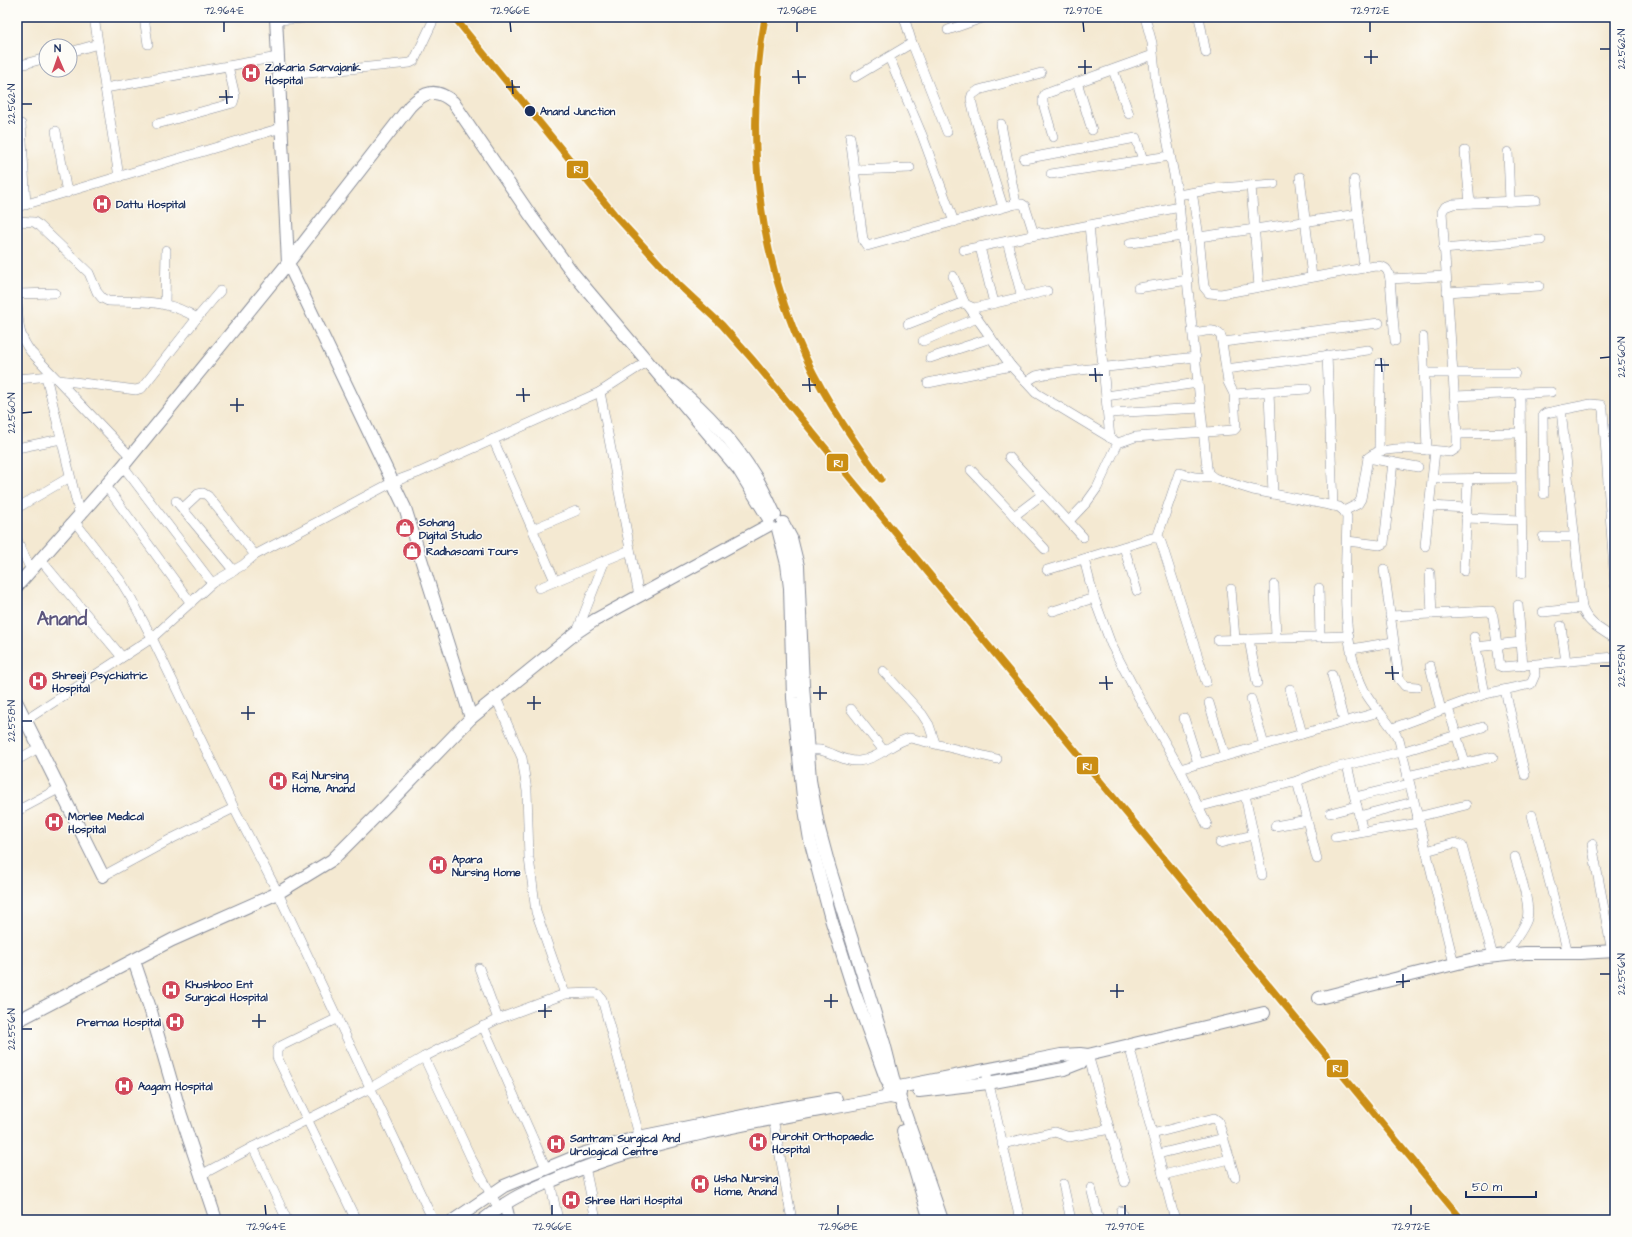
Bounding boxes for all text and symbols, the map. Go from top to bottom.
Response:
text: 72.964°E [204,4,244,18]
text: 72.966°E [490,4,530,18]
text: 72.968°E [777,4,817,18]
text: 72.970°E [1063,4,1103,18]
text: 72.972°E [1351,4,1390,18]
text: 22.562°N [1615,29,1629,69]
north arrow [38,38,78,78]
text: N [54,41,61,56]
place label: Zakaria Sarvajanik Hospital [264,60,361,89]
hospital icon: Zakaria Sarvajanik Hospital [240,62,262,84]
text: 22.562°N [5,84,19,124]
marker: Anand Junction [523,104,537,118]
place label: Anand Junction [540,104,616,119]
line badge: R1 [566,160,589,179]
text: R1 [573,162,583,177]
hospital icon: Dattu Hospital [91,193,113,215]
place label: Dattu Hospital [116,197,186,213]
text: 22.560°N [1615,337,1629,377]
text: 22.560°N [5,393,19,433]
line badge: R1 [826,453,849,472]
text: R1 [833,456,843,471]
place label: Sohang Digital Studio [418,515,483,545]
shop icon: Sohang Digital Studio [394,517,416,539]
shop icon: Radhasoami Tours [401,540,423,562]
place label: Radhasoami Tours [426,544,519,559]
district label: Anand [37,606,88,633]
text: 22.558°N [1615,645,1629,687]
place label: Shreeji Psychiatric Hospital [51,668,148,697]
hospital icon: Shreeji Psychiatric Hospital [27,670,49,692]
text: 22.558°N [5,700,19,742]
line badge: R1 [1076,756,1099,775]
text: R1 [1082,759,1092,774]
place label: Raj Nursing Home, Anand [291,768,355,796]
hospital icon: Raj Nursing Home, Anand [267,770,289,792]
place label: Morlee Medical Hospital [67,809,144,838]
hospital icon: Morlee Medical Hospital [43,811,65,833]
place label: Apara Nursing Home [452,852,521,882]
hospital icon: Apara Nursing Home [427,854,449,876]
text: 22.556°N [1615,953,1629,995]
place label: Khushboo Ent Surgical Hospital [184,977,268,1007]
hospital icon: Khushboo Ent Surgical Hospital [160,979,182,1001]
text: 22.556°N [5,1008,19,1050]
hospital icon: Prernaa Hospital [164,1011,186,1033]
place label: Prernaa Hospital [77,1015,161,1031]
line badge: R1 [1326,1059,1349,1078]
text: R1 [1332,1061,1342,1076]
hospital icon: Aagam Hospital [113,1075,135,1097]
place label: Aagam Hospital [138,1079,213,1096]
place label: Purohit Orthopaedic Hospital [771,1129,874,1158]
place label: Santram Surgical And Urological Centre [569,1131,681,1161]
hospital icon: Purohit Orthopaedic Hospital [747,1131,769,1153]
hospital icon: Santram Surgical And Urological Centre [545,1133,567,1155]
place label: Usha Nursing Home, Anand [713,1171,778,1199]
hospital icon: Usha Nursing Home, Anand [689,1173,711,1195]
scale bar [1466,1173,1536,1199]
text: 50 m [1472,1179,1503,1196]
hospital icon: Shree Hari Hospital [560,1189,582,1211]
place label: Shree Hari Hospital [584,1193,682,1209]
text: 72.964°E [246,1220,286,1234]
text: 72.966°E [532,1220,572,1234]
text: 72.968°E [818,1220,858,1234]
text: 72.970°E [1105,1220,1145,1234]
text: 72.972°E [1392,1220,1431,1234]

